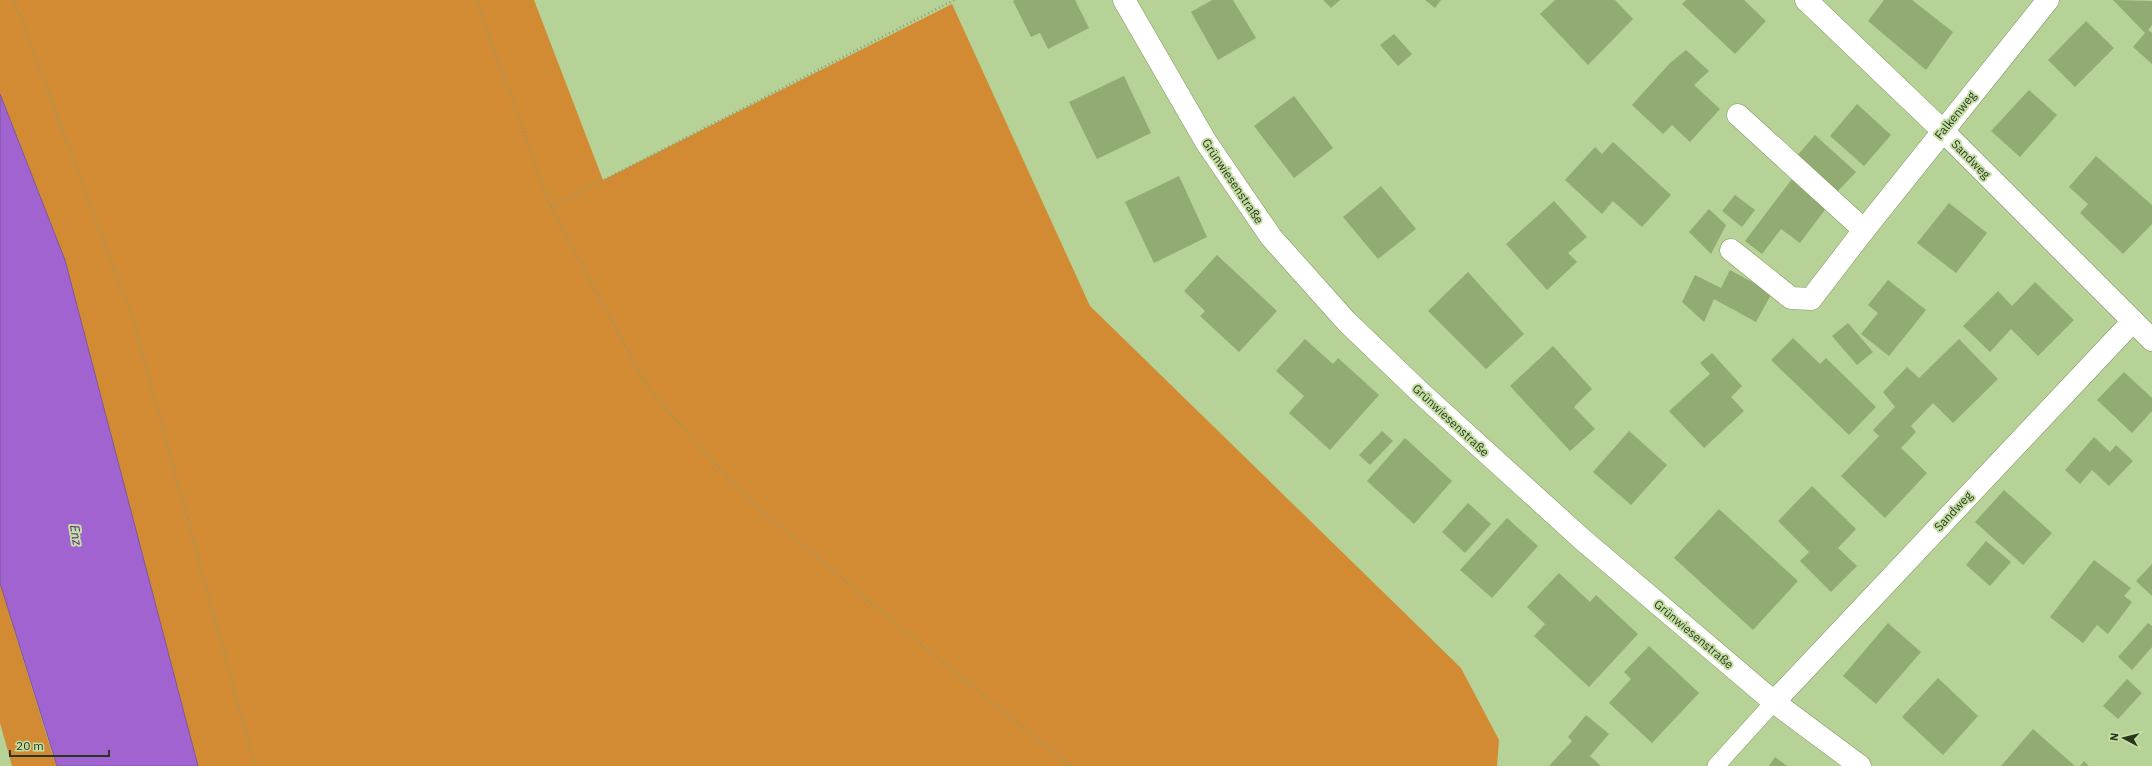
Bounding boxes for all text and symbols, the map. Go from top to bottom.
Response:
street label: Falkenweg [1931,87,1979,142]
street label: Grünwiesenstraße [1199,136,1267,227]
street label: Sandweg [1948,136,1994,182]
street label: Grünwiesenstraße [1410,381,1493,460]
street label: Sandweg [1931,487,1976,534]
water label: Enz [66,524,86,547]
street label: Grünwiesenstraße [1651,596,1737,672]
north arrow [2104,718,2144,758]
scale bar [10,732,109,758]
text: N [2107,732,2122,742]
text: 20 m [16,738,44,753]

